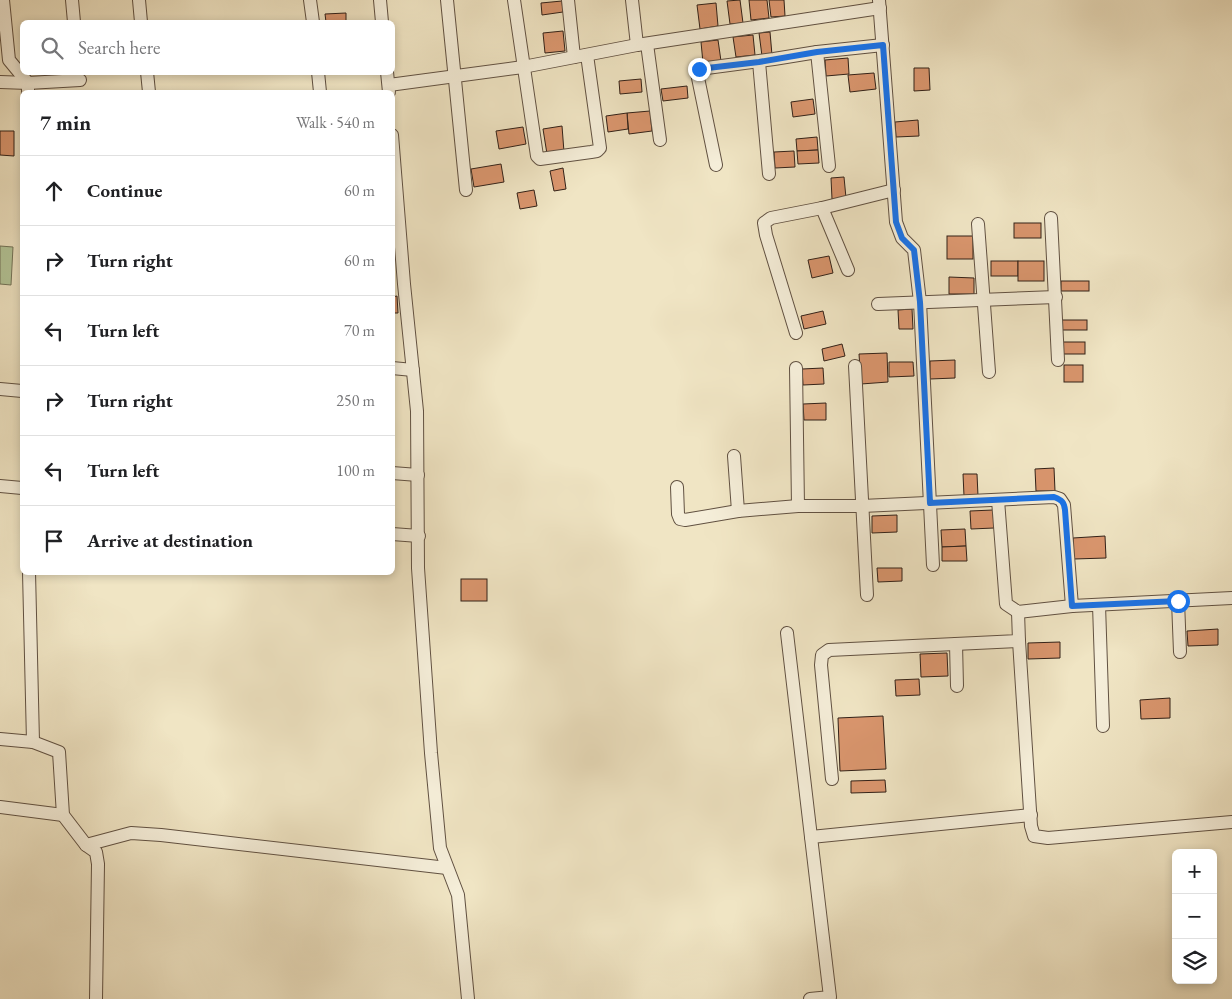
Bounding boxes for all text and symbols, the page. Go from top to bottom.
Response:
search box [20,20,395,75]
icon: search [38,34,66,62]
text: Search here [78,35,160,60]
route end [688,58,711,81]
text: 7 min [40,109,91,136]
text: Walk · 540 m [296,112,375,133]
icon: ahead [40,177,68,205]
text: Continue [87,178,162,203]
text: 60 m [344,180,375,201]
icon: right [40,247,68,275]
text: Turn right [87,248,173,273]
text: 60 m [344,250,375,271]
icon: left [40,317,68,345]
text: Turn left [87,318,159,343]
text: 70 m [344,320,375,341]
icon: right [40,387,68,415]
text: Turn right [87,388,173,413]
text: 250 m [336,390,375,411]
icon: left [40,457,68,485]
text: Turn left [87,458,159,483]
text: 100 m [336,460,375,481]
icon: arrive [40,527,68,555]
text: Arrive at destination [87,528,253,553]
route start [1167,590,1190,613]
map controls [1172,849,1217,984]
button: + [1172,849,1217,894]
button: − [1172,894,1217,939]
button: layers [1172,939,1217,984]

